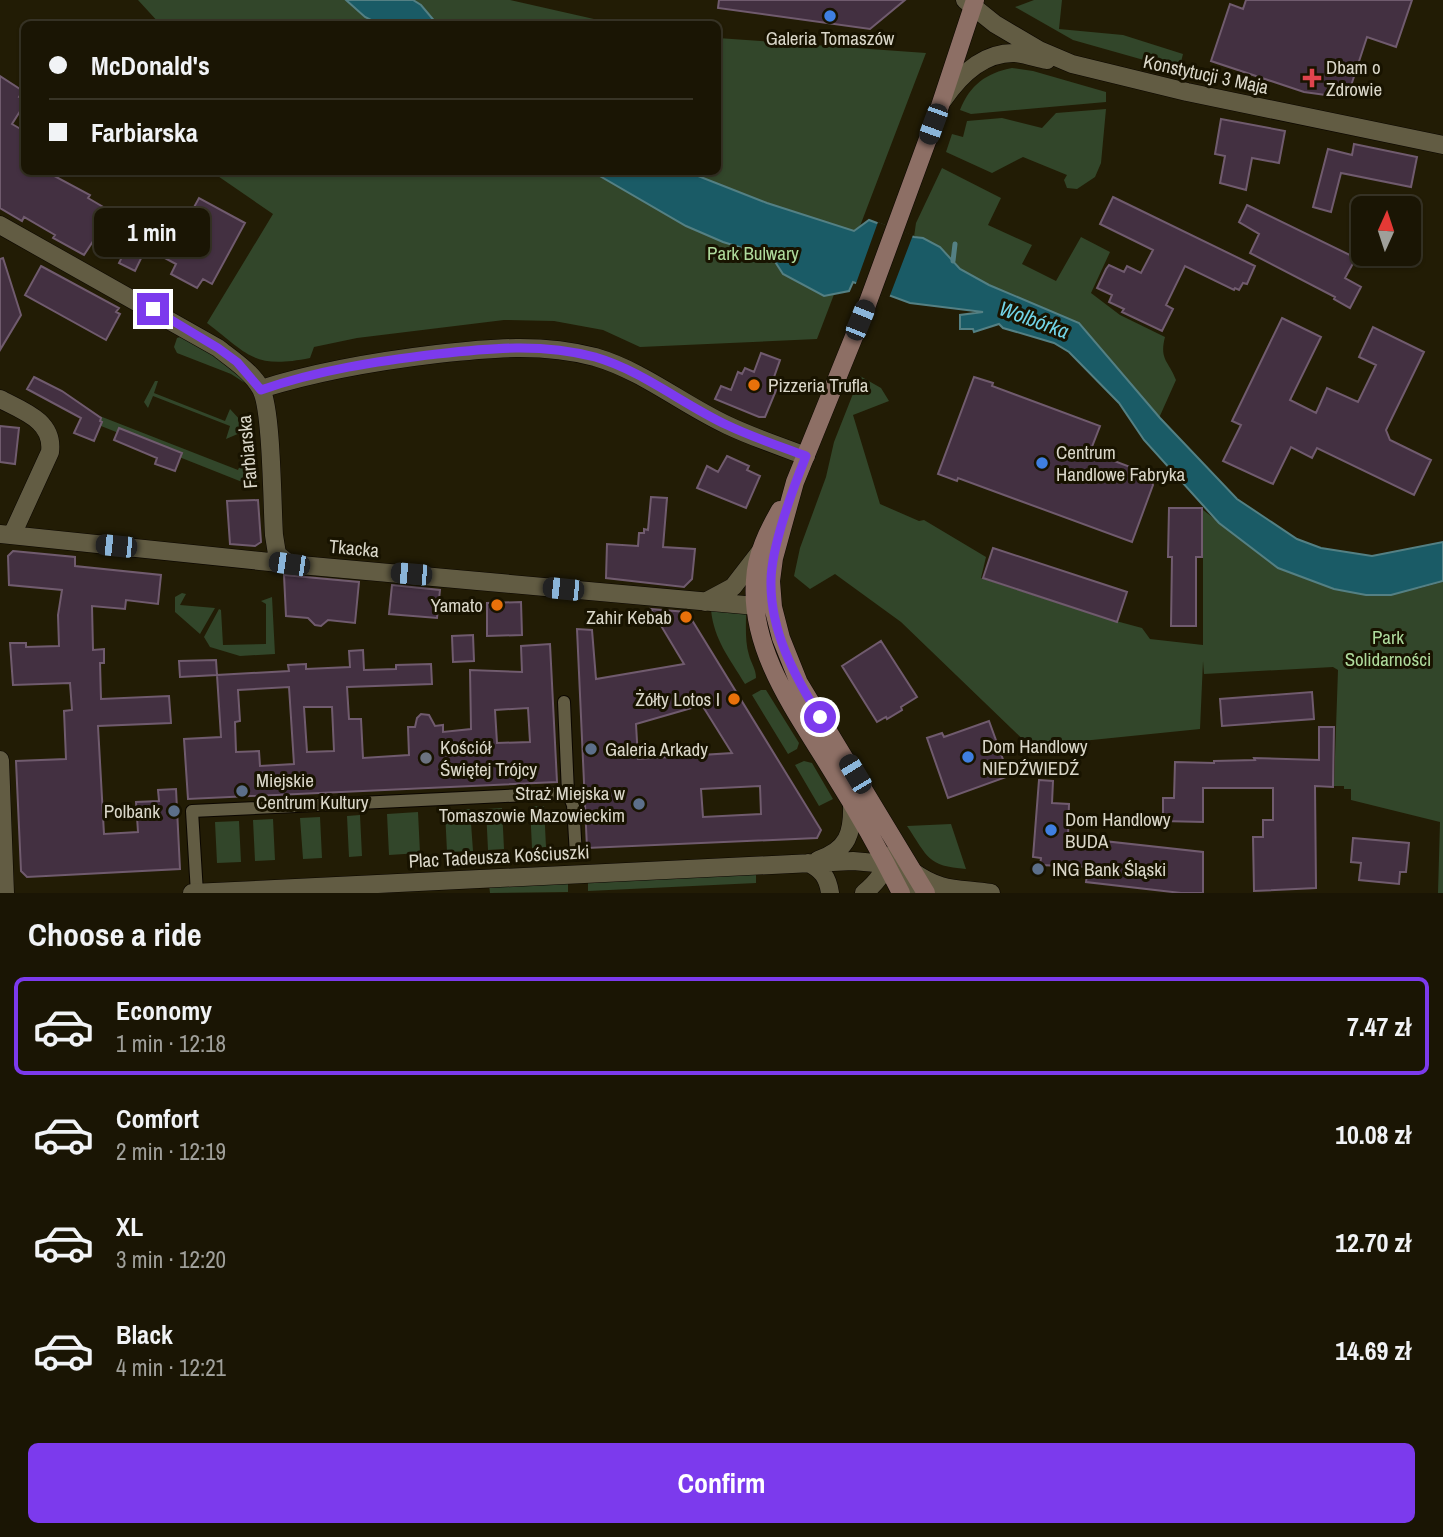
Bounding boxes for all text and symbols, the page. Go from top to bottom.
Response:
marker: Galeria Tomaszów [822,8,838,24]
place label: Galeria Tomaszów [766,25,895,51]
text: McDonald's [91,48,210,83]
street label: Konstytucji 3 Maja [1141,48,1271,100]
place label: Dbam o Zdrowie [1326,54,1382,102]
marker: Dbam o Zdrowie [1304,70,1320,86]
car [916,101,951,147]
text: Farbiarska [91,115,198,150]
north arrow [1351,196,1421,266]
map controls [1351,196,1421,266]
callout: 1 min [95,208,211,256]
text: 1 min [127,217,177,248]
park label: Park Bulwary [707,240,799,266]
route end [137,293,169,325]
water label: Wolbórka [995,294,1073,346]
car [843,297,878,343]
place label: Pizzeria Trufla [768,372,869,398]
marker: Pizzeria Trufla [746,377,762,393]
street label: Farbiarska [231,414,263,490]
place label: Centrum Handlowe Fabryka [1056,439,1185,487]
marker: Centrum Handlowe Fabryka [1034,455,1050,471]
car [95,533,138,559]
street label: Tkacka [328,533,380,563]
car [267,551,312,577]
car [390,562,433,586]
car [542,576,585,602]
place label: Yamato [430,592,483,618]
marker: Yamato [489,597,505,613]
place label: Zahir Kebab [586,604,672,630]
marker: Zahir Kebab [678,609,694,625]
park label: Park Solidarności [1345,624,1431,672]
place label: Żółty Lotos I [635,686,720,712]
marker: Żółty Lotos I [726,691,742,707]
route start [804,701,836,733]
place label: Dom Handlowy NIEDŹWIEDŹ [982,733,1088,781]
place label: Kościół Świętej Trójcy [440,734,537,782]
place label: Galeria Arkady [605,736,708,762]
marker: Galeria Arkady [583,741,599,757]
marker: Dom Handlowy NIEDŹWIEDŹ [960,749,976,765]
marker: Kościół Świętej Trójcy [418,750,434,766]
car [836,751,875,797]
place label: Miejskie Centrum Kultury [256,767,369,815]
place label: Straż Miejska w Tomaszowie Mazowieckim [439,780,626,828]
marker: Miejskie Centrum Kultury [234,783,250,799]
marker: Straż Miejska w Tomaszowie Mazowieckim [631,796,647,812]
place label: Polbank [104,798,160,824]
marker: Polbank [166,803,182,819]
place label: Dom Handlowy BUDA [1065,806,1171,854]
marker: Dom Handlowy BUDA [1043,822,1059,838]
street label: Plac Tadeusza Kościuszki [408,838,590,874]
place label: ING Bank Śląski [1052,856,1166,882]
marker: ING Bank Śląski [1030,861,1046,877]
text: Choose a ride [28,913,202,956]
text: Economy [116,993,212,1028]
icon: car [32,995,95,1058]
text: 7.47 zł [1347,1009,1411,1044]
text: 1 min · 12:18 [116,1028,226,1059]
text: Comfort [116,1101,199,1136]
icon: car [32,1103,95,1166]
text: 10.08 zł [1335,1117,1411,1152]
text: 2 min · 12:19 [116,1136,226,1167]
text: XL [116,1209,143,1244]
icon: car [32,1211,95,1274]
text: 12.70 zł [1335,1225,1411,1260]
text: 3 min · 12:20 [116,1244,226,1275]
text: Black [116,1317,173,1352]
icon: car [32,1319,95,1382]
text: 14.69 zł [1335,1333,1411,1368]
text: 4 min · 12:21 [116,1352,226,1383]
button: Confirm [28,1443,1415,1523]

